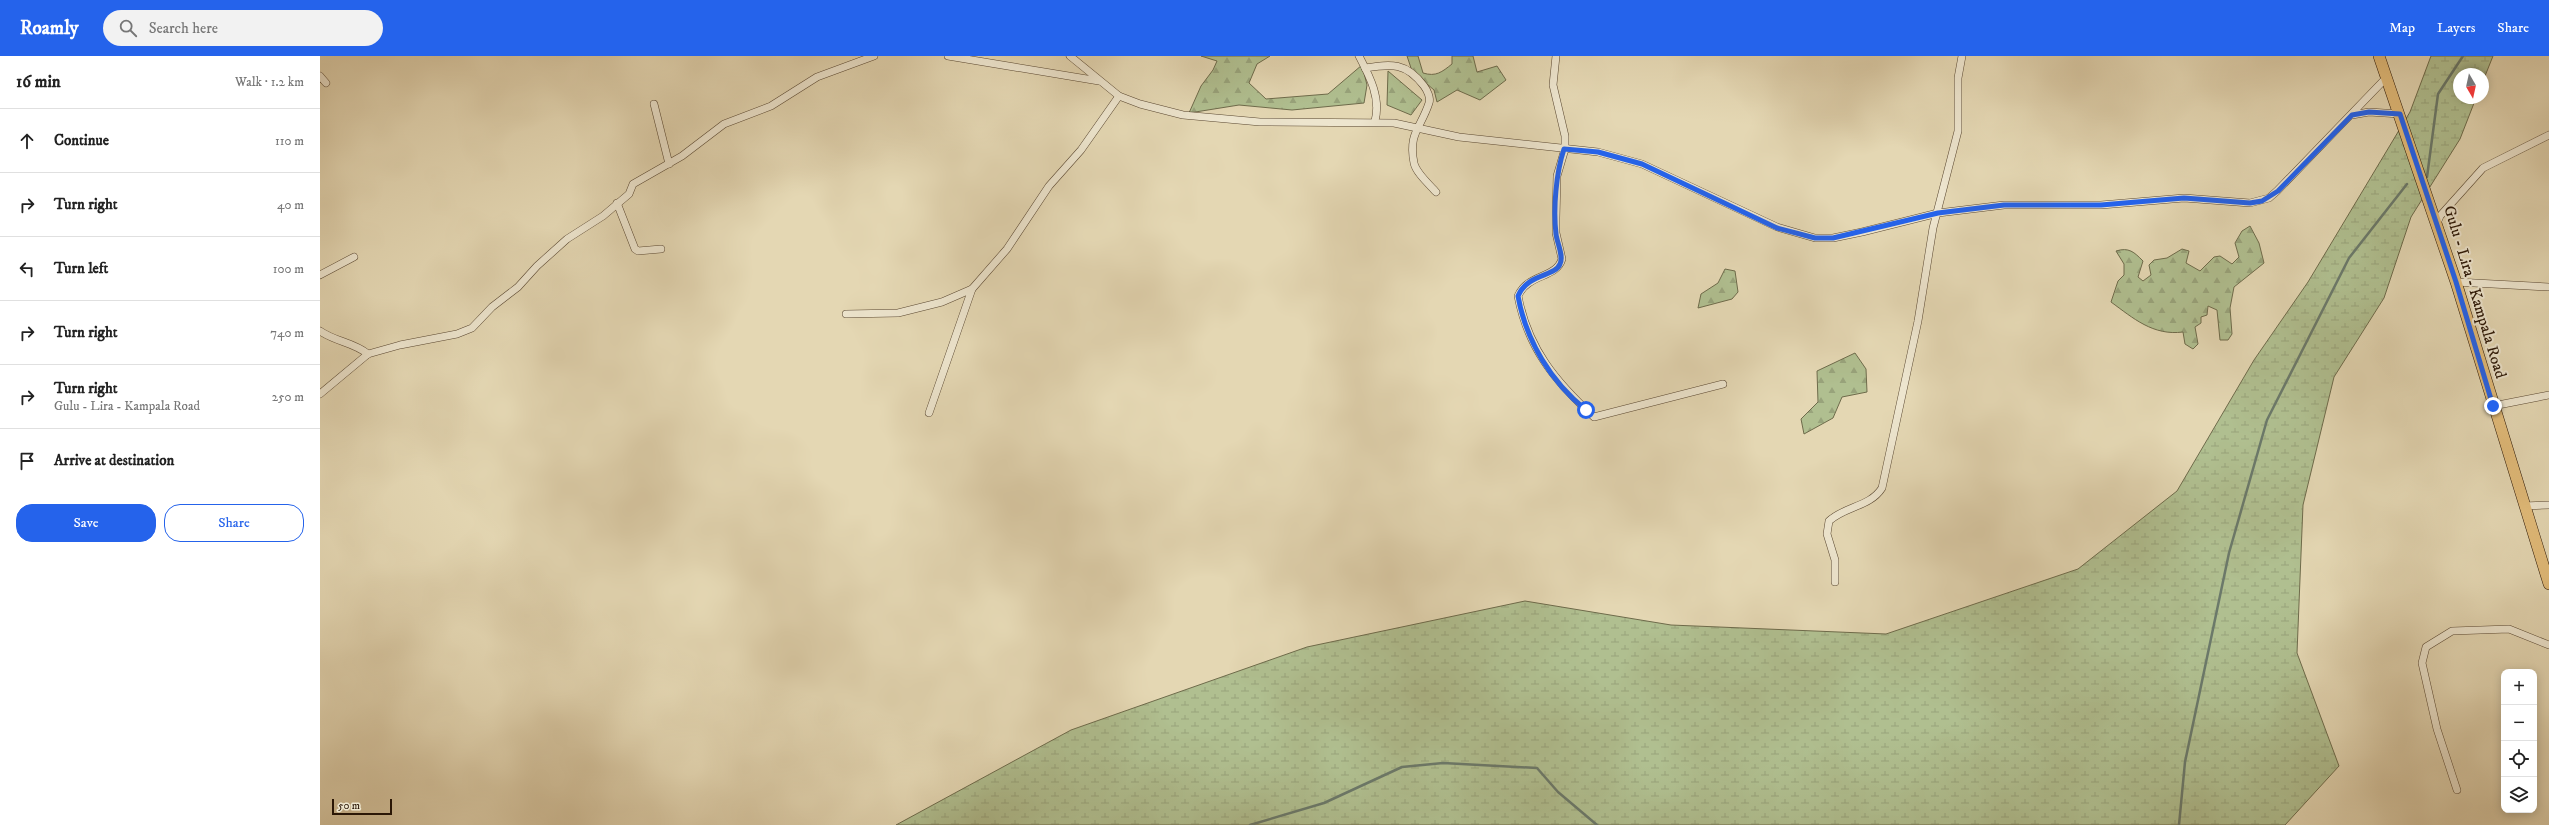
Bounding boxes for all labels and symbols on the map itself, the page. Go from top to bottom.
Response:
north arrow [2453,68,2489,104]
street label: Gulu - Lira - Kampala Road [2439,203,2511,381]
route end [2484,397,2502,415]
route start [1577,401,1595,419]
scale bar [332,797,392,816]

